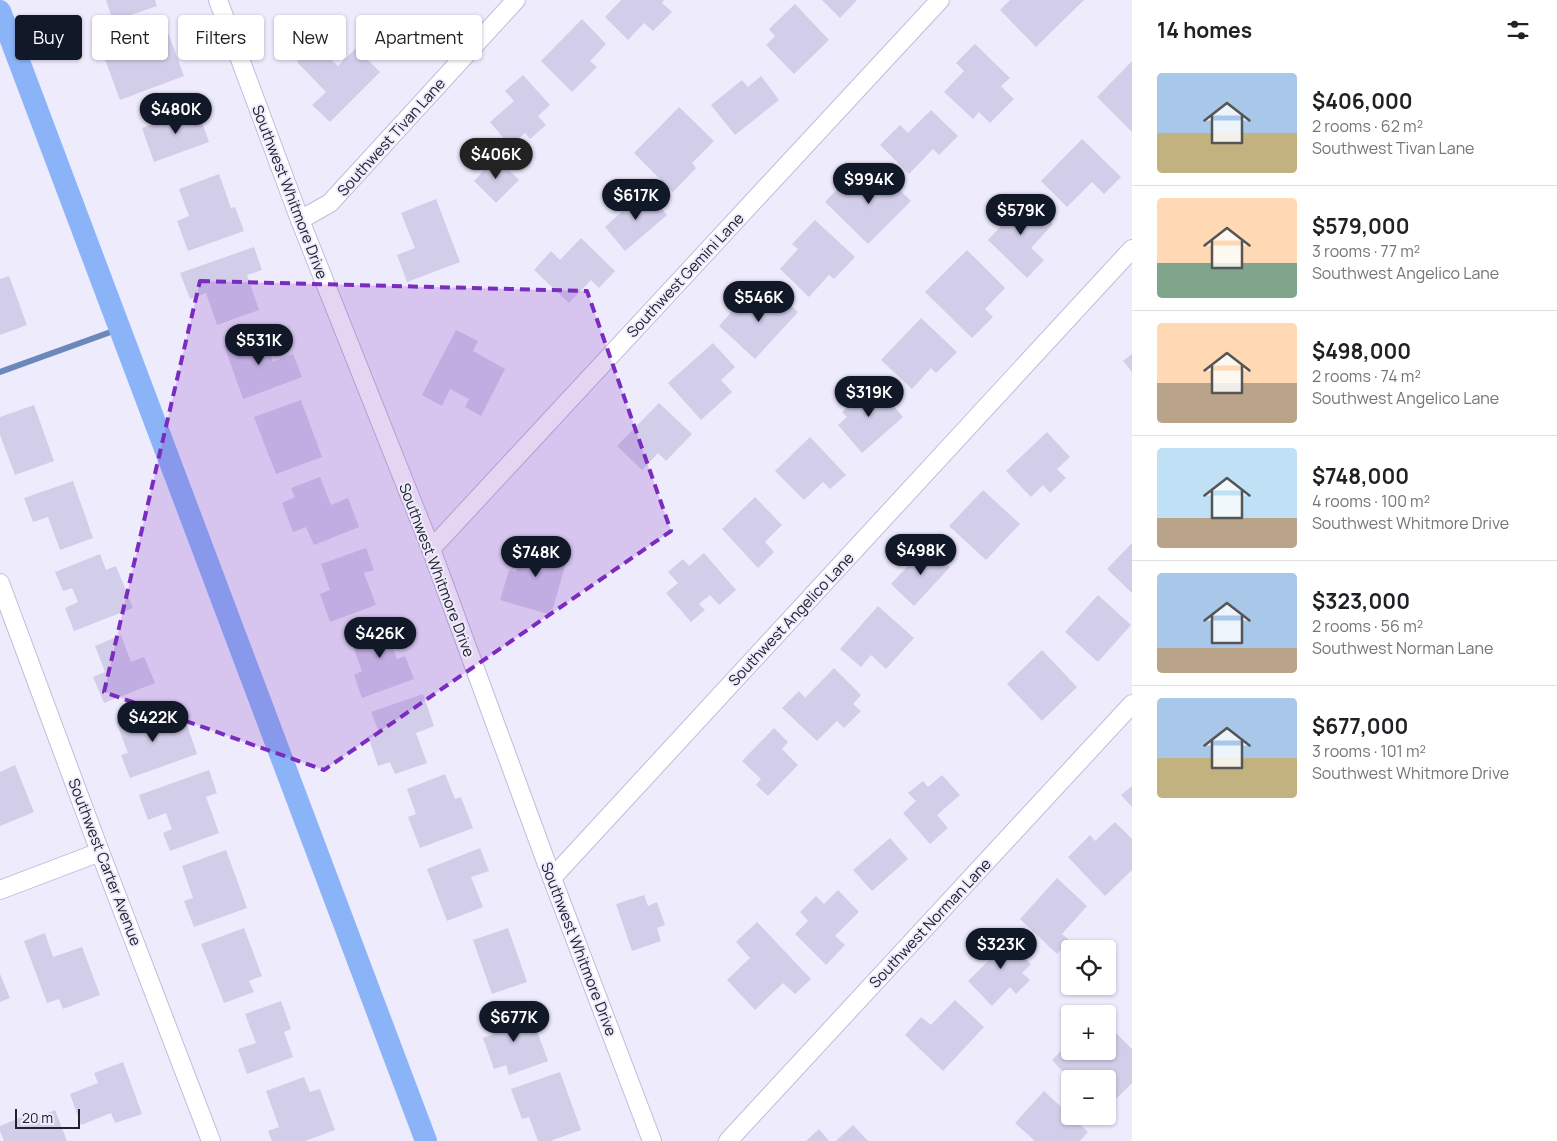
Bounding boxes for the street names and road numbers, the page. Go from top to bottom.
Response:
street label: Southwest Tivan Lane [332,73,450,201]
street label: Southwest Whitmore Drive [247,102,333,282]
street label: Southwest Gemini Lane [622,208,748,342]
street label: Southwest Whitmore Drive [394,480,480,660]
street label: Southwest Angelico Lane [723,548,859,690]
street label: Southwest Carter Avenue [63,775,147,949]
street label: Southwest Norman Lane [864,854,996,992]
street label: Southwest Whitmore Drive [536,859,622,1039]

